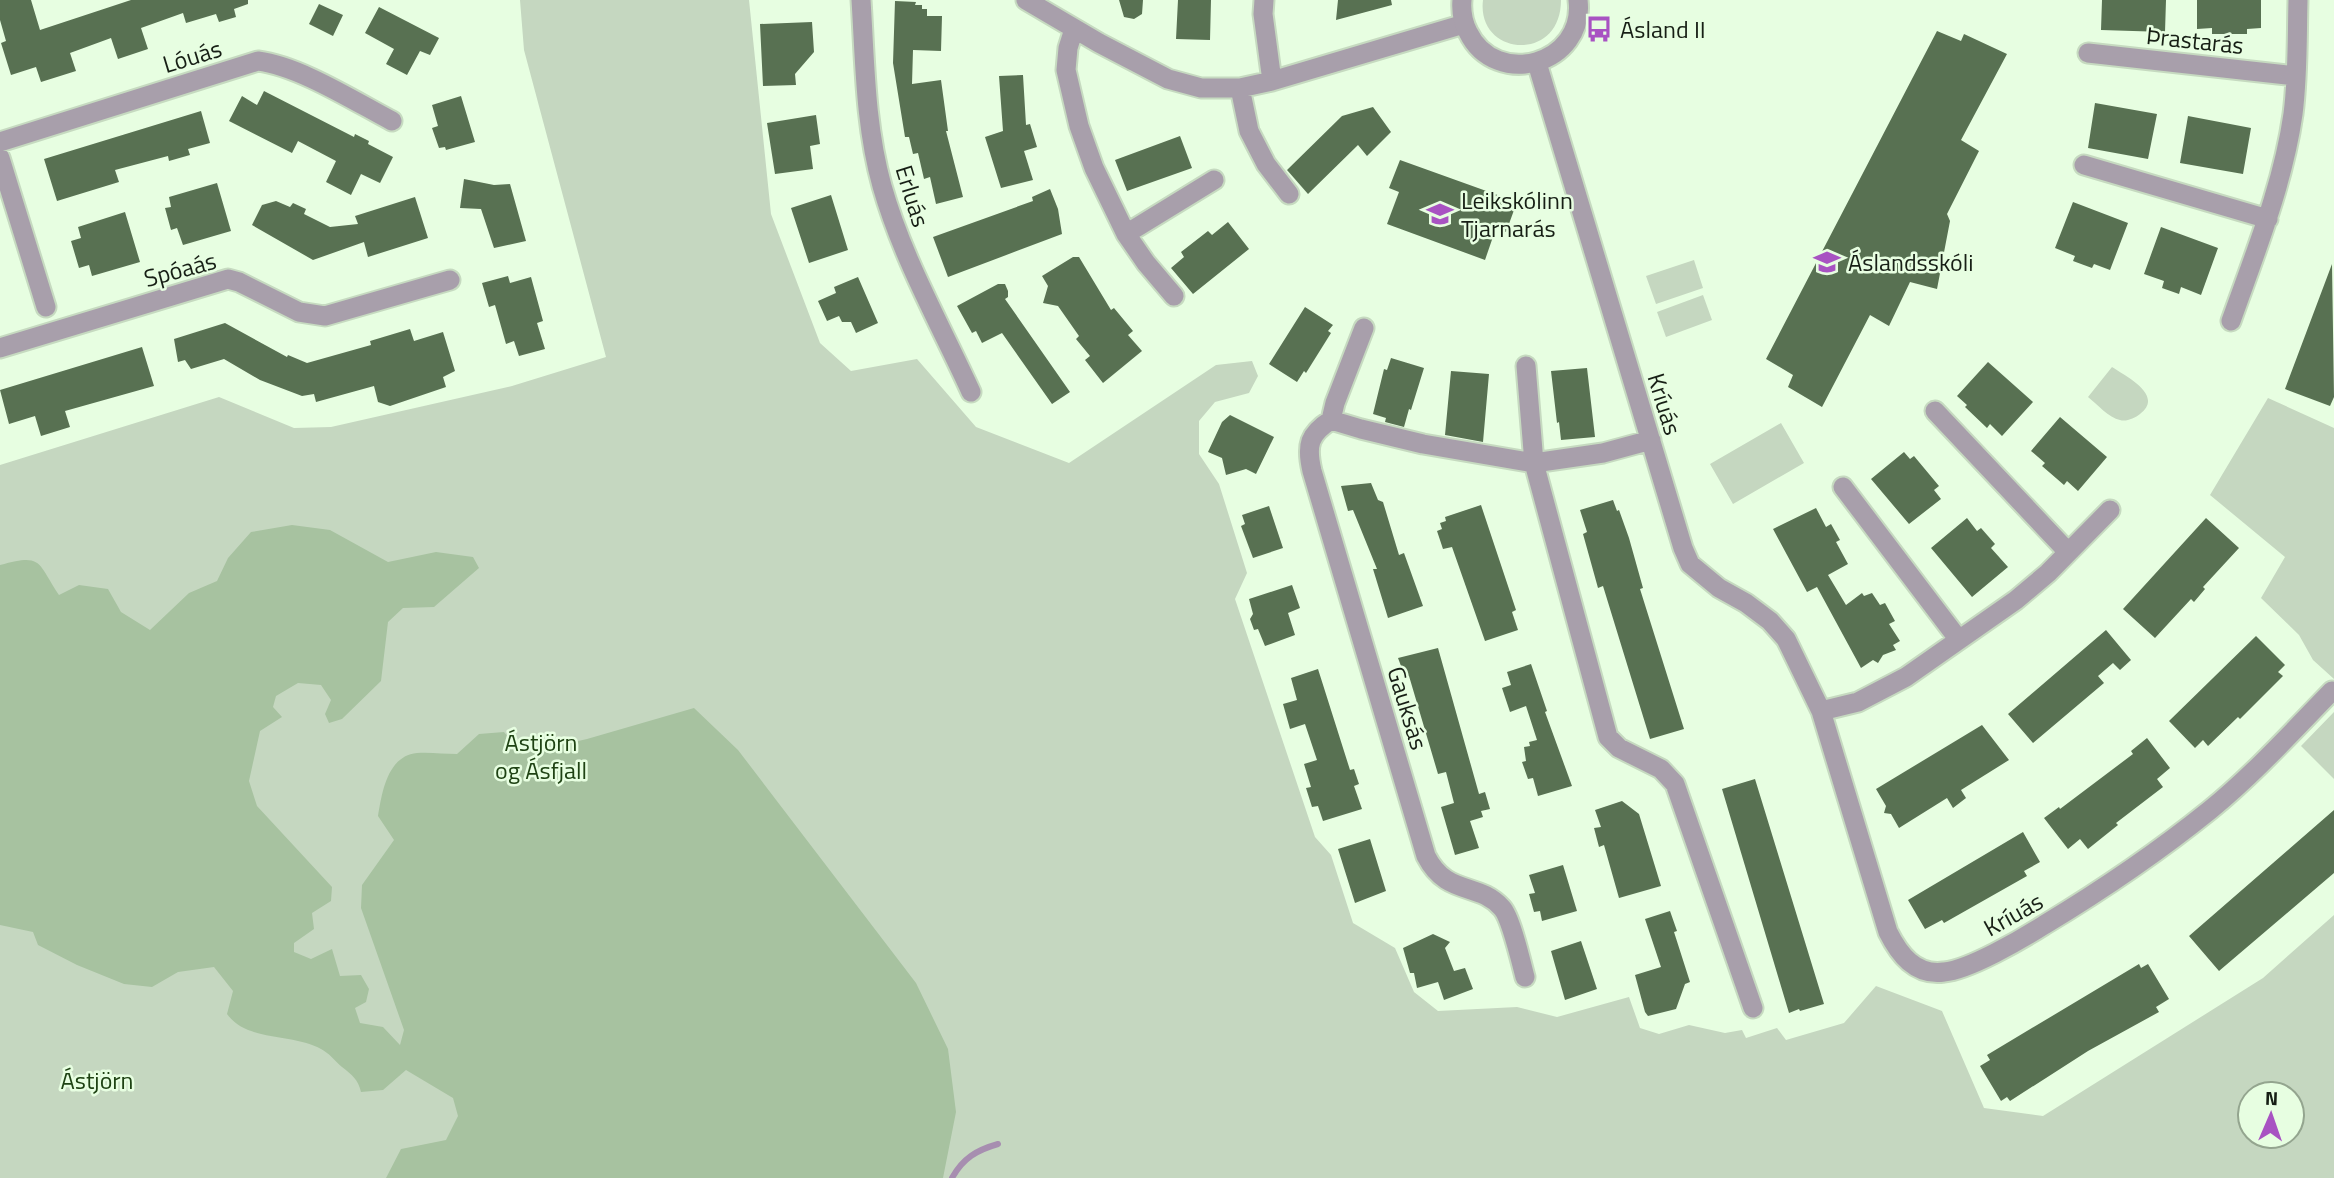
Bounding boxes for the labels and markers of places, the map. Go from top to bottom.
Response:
place label: Ásland II [1620,11,1706,47]
bus stop icon: Ásland II [1584,14,1614,44]
place label: Leikskólinn Tjarnarás [1461,182,1573,246]
school or university icon: Leikskólinn Tjarnarás [1425,199,1455,229]
place label: Áslandsskóli [1848,244,1974,280]
school or university icon: Áslandsskóli [1812,247,1842,277]

